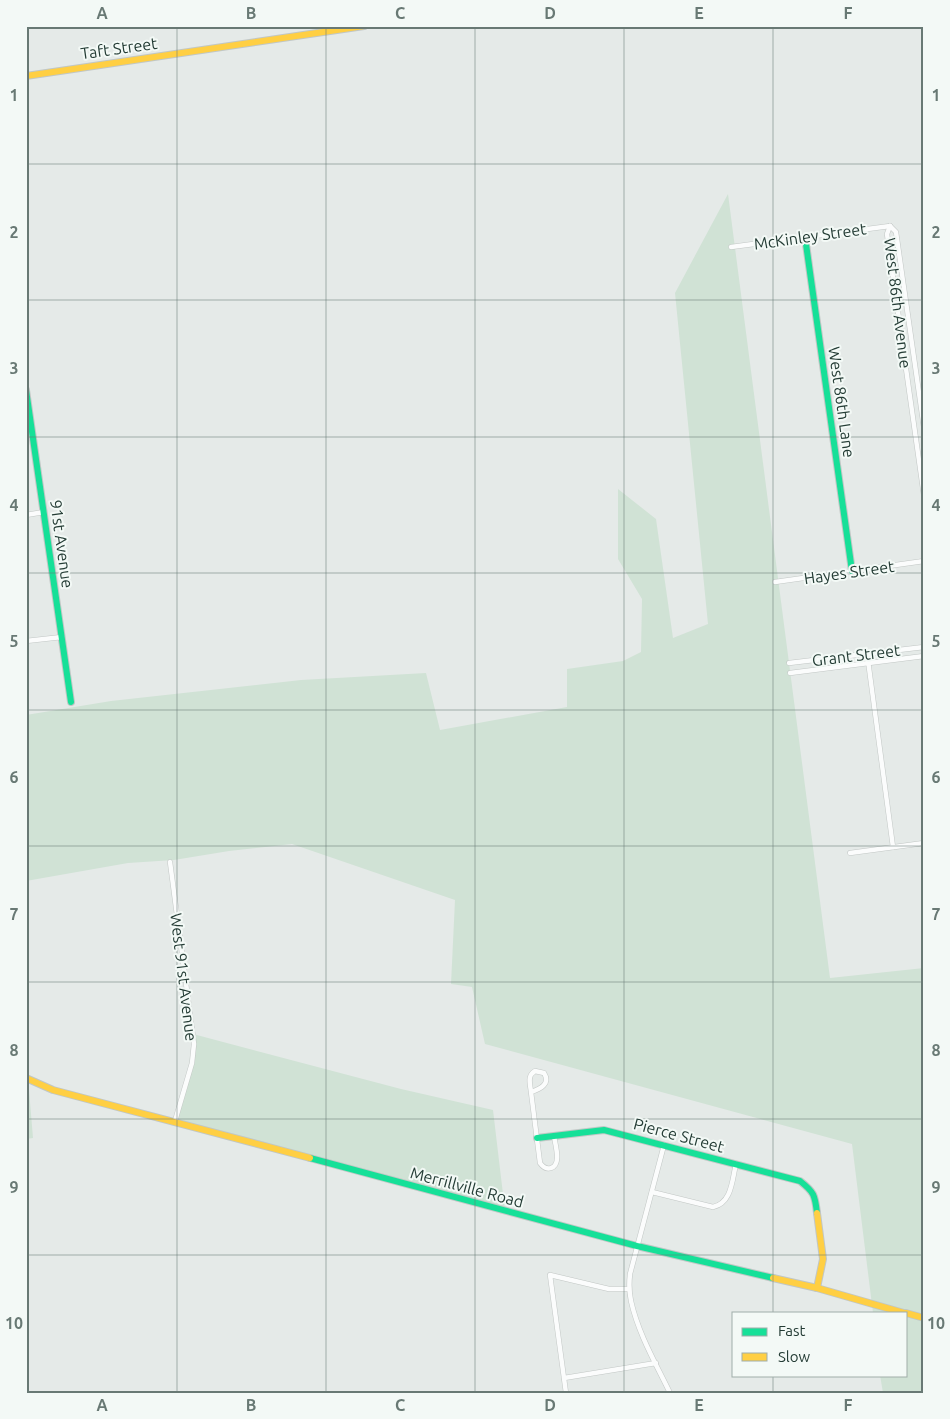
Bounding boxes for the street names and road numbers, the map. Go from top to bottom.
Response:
street label: Taft Street [80,34,159,62]
street label: McKinley Street [753,219,868,253]
street label: West 86th Avenue [881,237,915,369]
street label: West 86th Lane [825,345,859,459]
street label: 91st Avenue [47,499,77,589]
street label: Hayes Street [803,557,896,587]
street label: Grant Street [811,641,902,669]
street label: West 91st Avenue [167,912,201,1042]
street label: Pierce Street [632,1114,727,1156]
street label: Merrillville Road [408,1163,526,1211]

